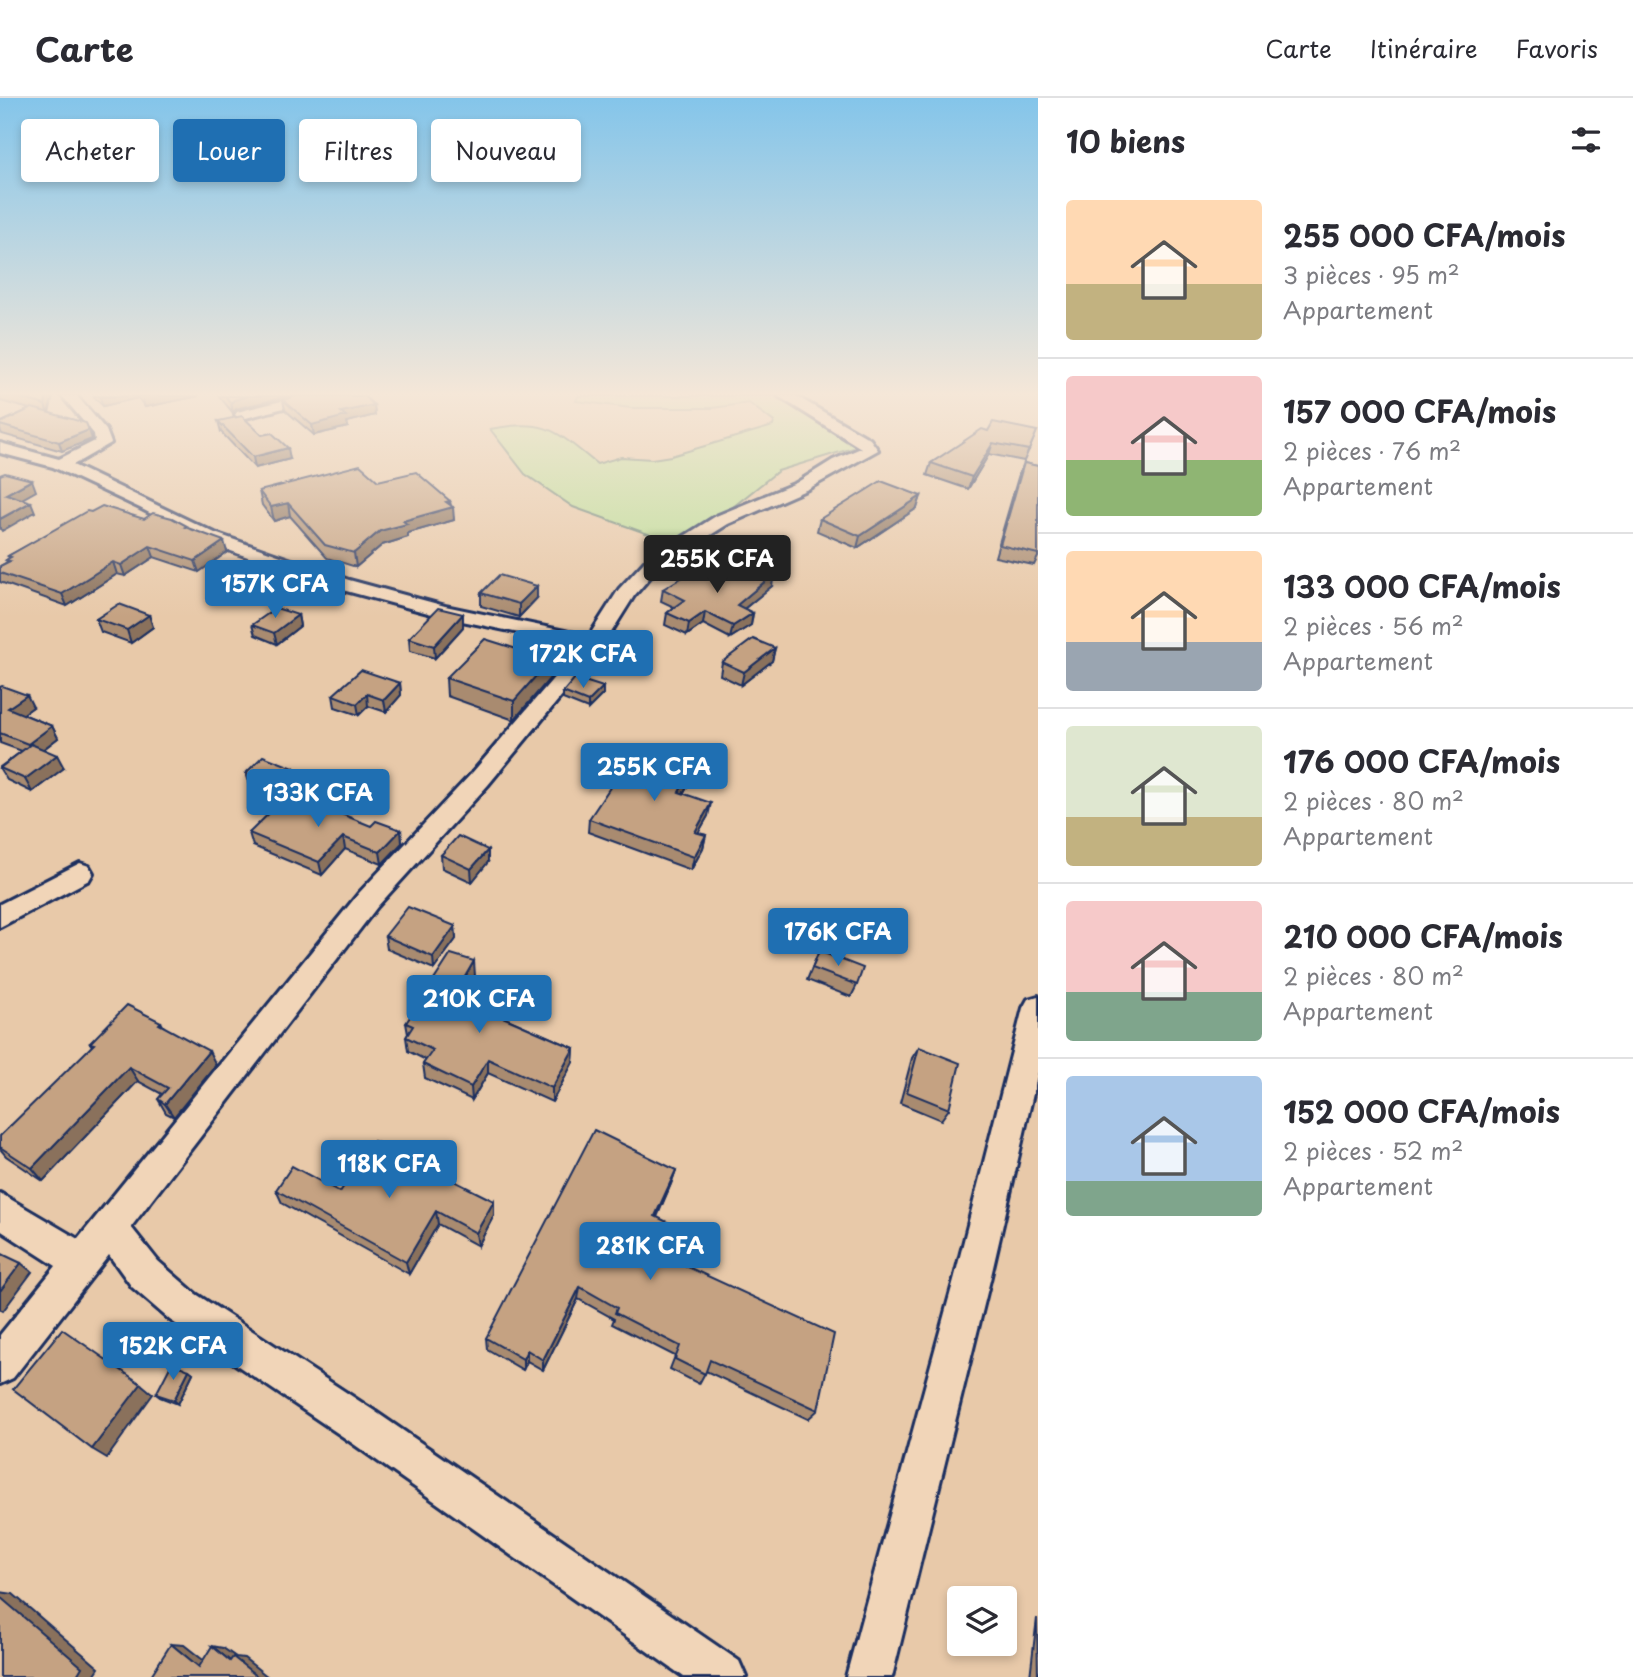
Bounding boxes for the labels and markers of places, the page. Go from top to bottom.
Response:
pin: 255K CFA [645,536,789,595]
pin: 157K CFA [203,560,347,620]
pin: 172K CFA [511,630,655,690]
pin: 255K CFA [582,744,726,803]
pin: 133K CFA [246,770,390,829]
pin: 176K CFA [766,908,910,968]
pin: 210K CFA [407,976,551,1035]
pin: 118K CFA [317,1140,461,1200]
pin: 281K CFA [578,1222,722,1282]
pin: 152K CFA [101,1322,245,1382]

